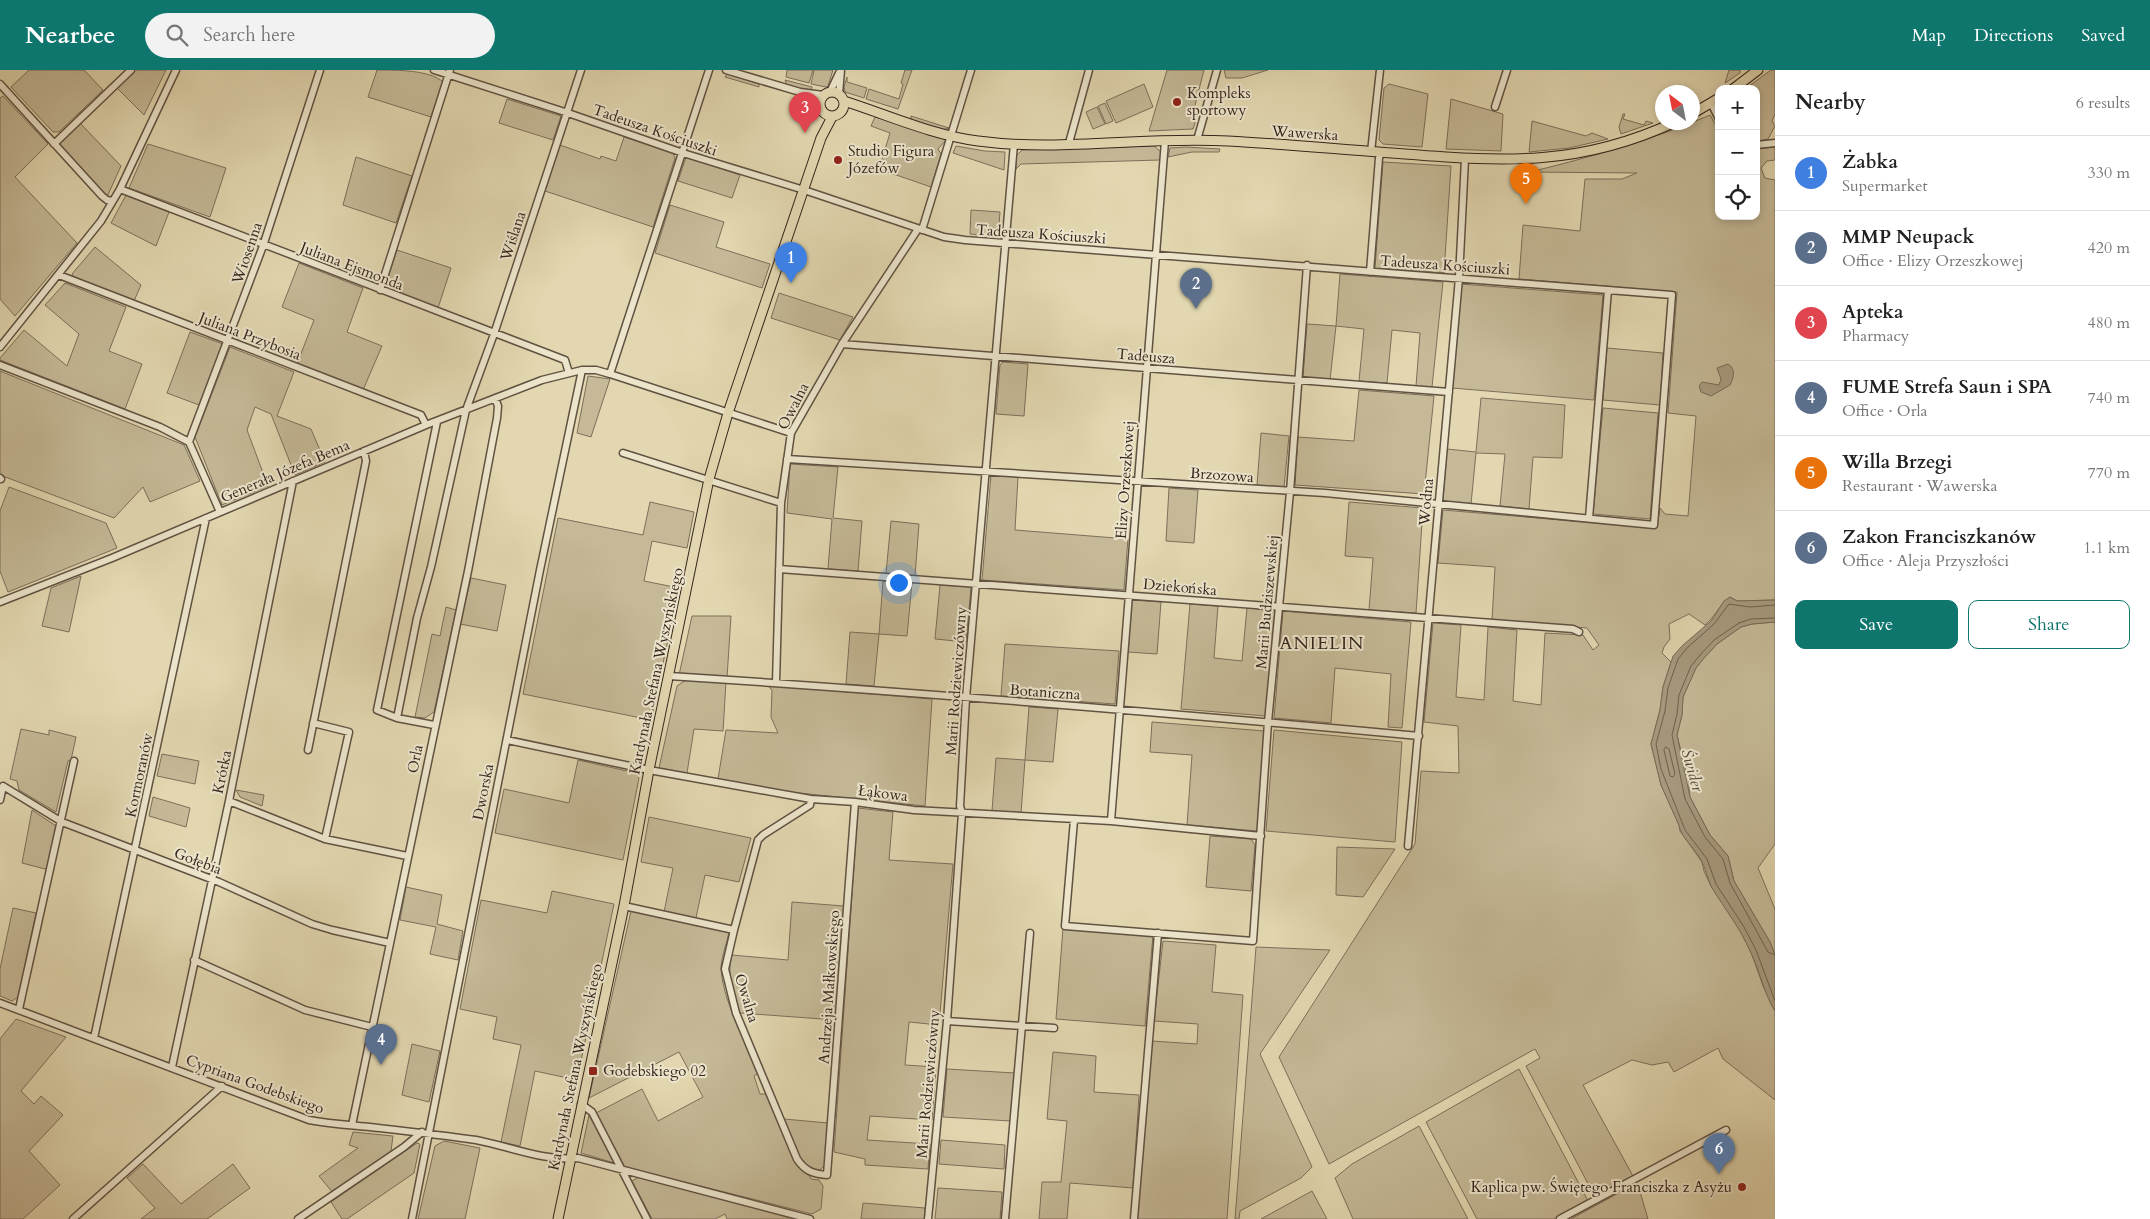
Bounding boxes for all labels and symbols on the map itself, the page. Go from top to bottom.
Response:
place label: Kompleks sportowy [1187,83,1251,120]
north arrow [1655,85,1700,130]
pin: 3 [789,92,821,133]
marker: Kompleks sportowy [1171,96,1183,108]
street label: Tadeusza Kościuszki [590,99,720,161]
street label: Wawerska [1270,121,1340,145]
place label: Studio Figura Józefów [846,141,935,178]
marker: Studio Figura Józefów [832,154,844,166]
pin: 5 [1510,163,1542,204]
street label: Wiślana [495,208,531,264]
street label: Wiosenna [227,219,267,288]
street label: Tadeusza Kościuszki [975,219,1107,249]
street label: Juliana Ejsmonda [296,236,407,295]
pin: 1 [775,242,807,283]
street label: Tadeusza Kościuszki [1379,250,1511,280]
pin: 2 [1180,268,1212,309]
street label: Juliana Przybosia [194,307,304,365]
street label: Tadeusza [1116,343,1177,369]
street label: Owalna [773,379,814,433]
street label: Elizy Orzeszkowej [1111,420,1139,540]
street label: Generała Józefa Bema [217,435,353,507]
street label: Brzozowa [1189,463,1255,487]
street label: Wodna [1414,477,1438,528]
street label: Marii Budziszewskiej [1251,534,1283,670]
street label: Kardynała Stefana Wyszyńskiego [624,566,688,776]
your location [886,570,912,596]
street label: Dziekońska [1142,574,1218,600]
street label: Marii Rodziewiczówny [941,606,971,756]
district label: ANIELIN [1280,631,1364,656]
street label: Botaniczna [1009,680,1082,704]
street label: Kormoranów [120,731,158,819]
street label: Orla [402,742,428,775]
water label: Świder [1675,746,1709,795]
street label: Krótka [208,748,236,796]
street label: Dworska [468,761,498,822]
street label: Łąkowa [857,780,910,806]
street label: Gołębia [171,843,225,879]
street label: Andrzeja Małkowskiego [814,909,844,1065]
street label: Kardynała Stefana Wyszyńskiego [543,962,607,1172]
street label: Owalna [730,971,764,1025]
street label: Marii Rodziewiczówny [912,1009,944,1159]
pin: 4 [365,1024,397,1065]
street label: Cypriana Godebskiego [183,1050,327,1118]
place label: Godebskiego 02 [603,1061,706,1081]
marker: Godebskiego 02 [587,1065,599,1077]
pin: 6 [1703,1133,1735,1174]
place label: Kaplica pw. Świętego Franciszka z Asyżu [1471,1177,1732,1197]
marker: Kaplica pw. Świętego Franciszka z Asyżu [1736,1181,1748,1193]

